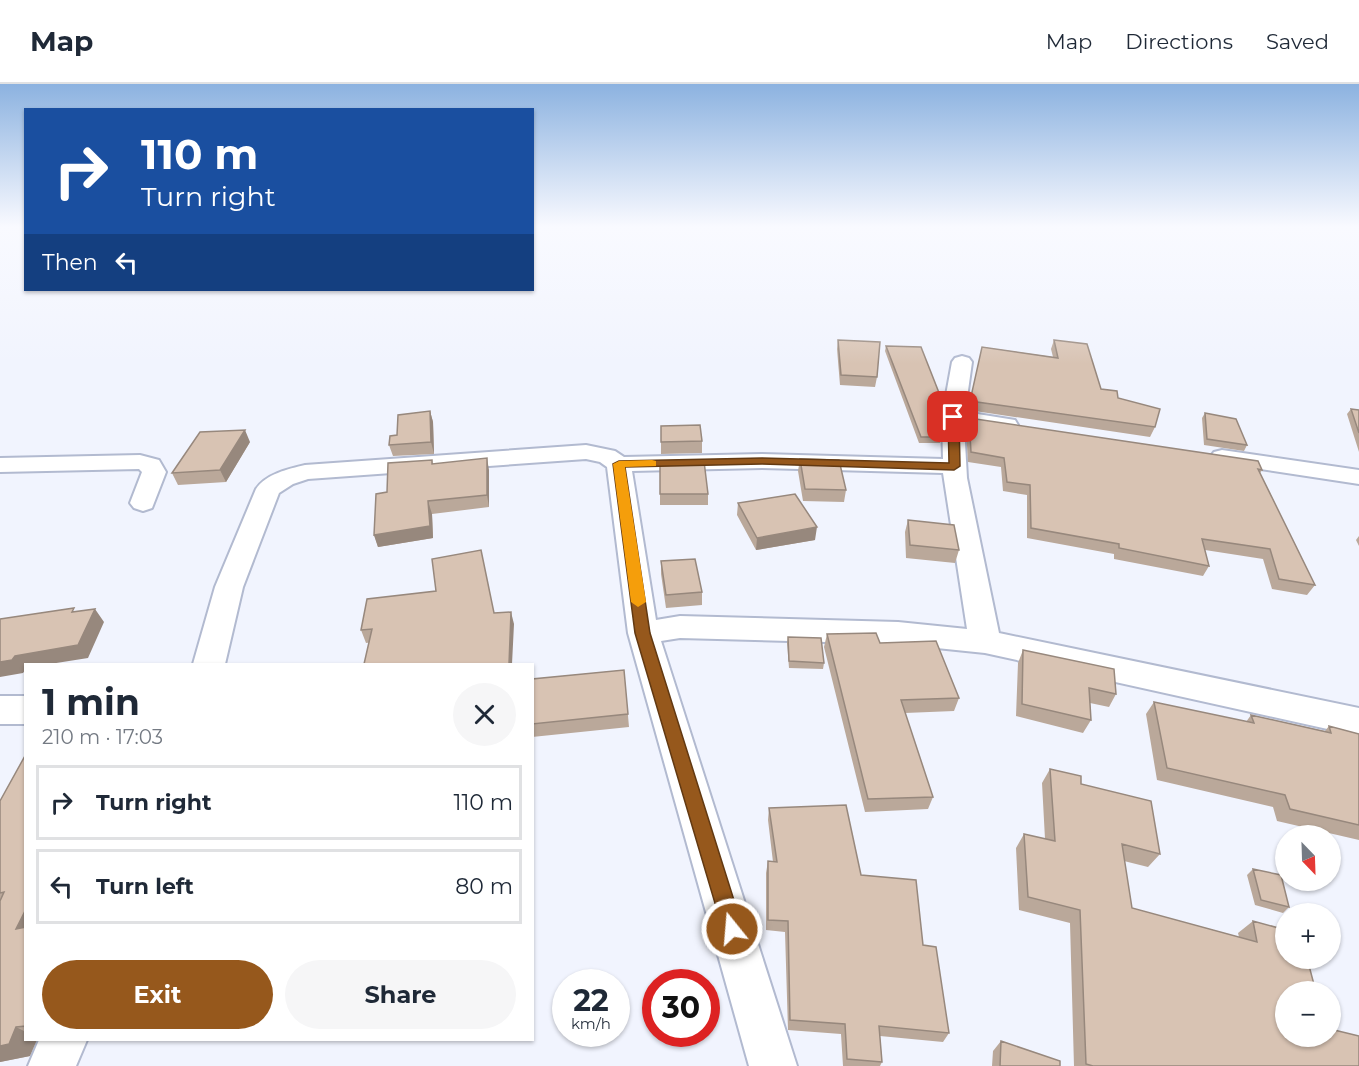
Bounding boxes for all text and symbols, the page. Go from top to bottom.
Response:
text: Map [30,24,93,58]
text: Map [1046,29,1092,54]
text: Directions [1125,29,1233,54]
text: Saved [1266,29,1329,54]
text: 110 m [141,128,258,180]
icon: right [42,132,120,210]
text: Turn right [141,180,276,213]
icon: left [110,246,143,279]
text: Then [42,249,98,276]
pin [927,391,978,442]
icon: arrive [936,400,969,433]
text: 1 min [42,680,140,724]
button: close [453,683,516,746]
text: 210 m · 17:03 [42,725,163,749]
icon: right [45,786,78,819]
text: Turn right [96,789,211,816]
text: 110 m [453,789,513,816]
north arrow [1275,825,1341,891]
map controls [1275,825,1341,1047]
icon: left [45,870,78,903]
text: Turn left [96,873,194,900]
text: 80 m [455,873,513,900]
position arrow [700,897,764,961]
button: + [1275,903,1341,969]
button: Exit [42,960,273,1029]
button: Share [285,960,516,1029]
speed limit sign: 30 [642,969,720,1047]
button: − [1275,981,1341,1047]
text: 22 [573,982,609,1019]
text: km/h [571,1014,611,1033]

